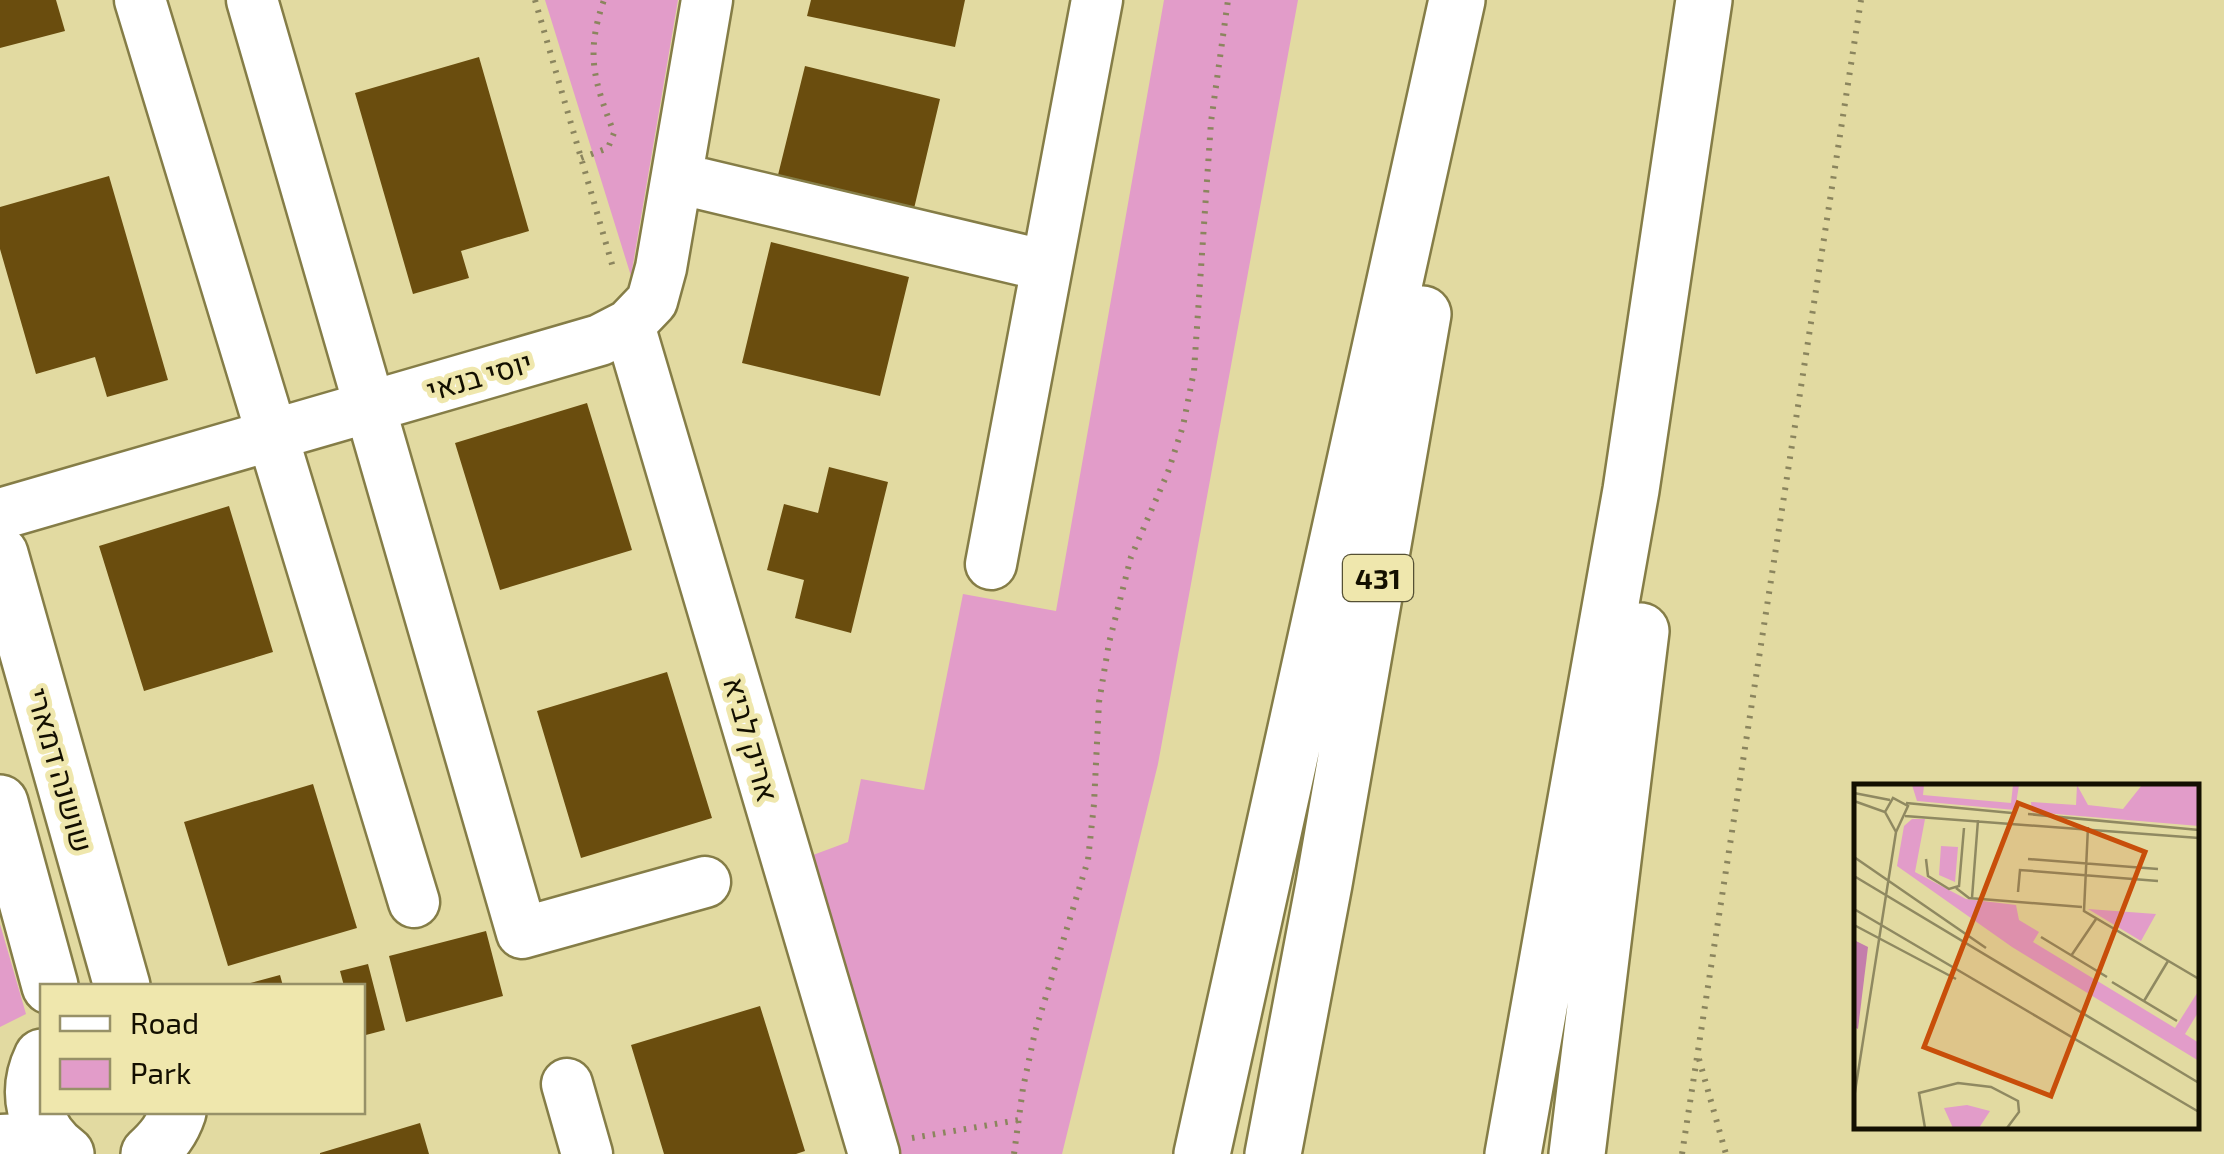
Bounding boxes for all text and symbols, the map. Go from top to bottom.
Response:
street label: יוסי בנאי [422,343,536,407]
road number: 431 [1343,555,1413,601]
street label: אריק לביא [717,673,787,805]
street label: שושנה דמארי [20,684,102,856]
inset map [1854,784,2199,1129]
legend [40,984,365,1114]
text: Road [130,1004,199,1040]
text: Park [130,1054,191,1090]

